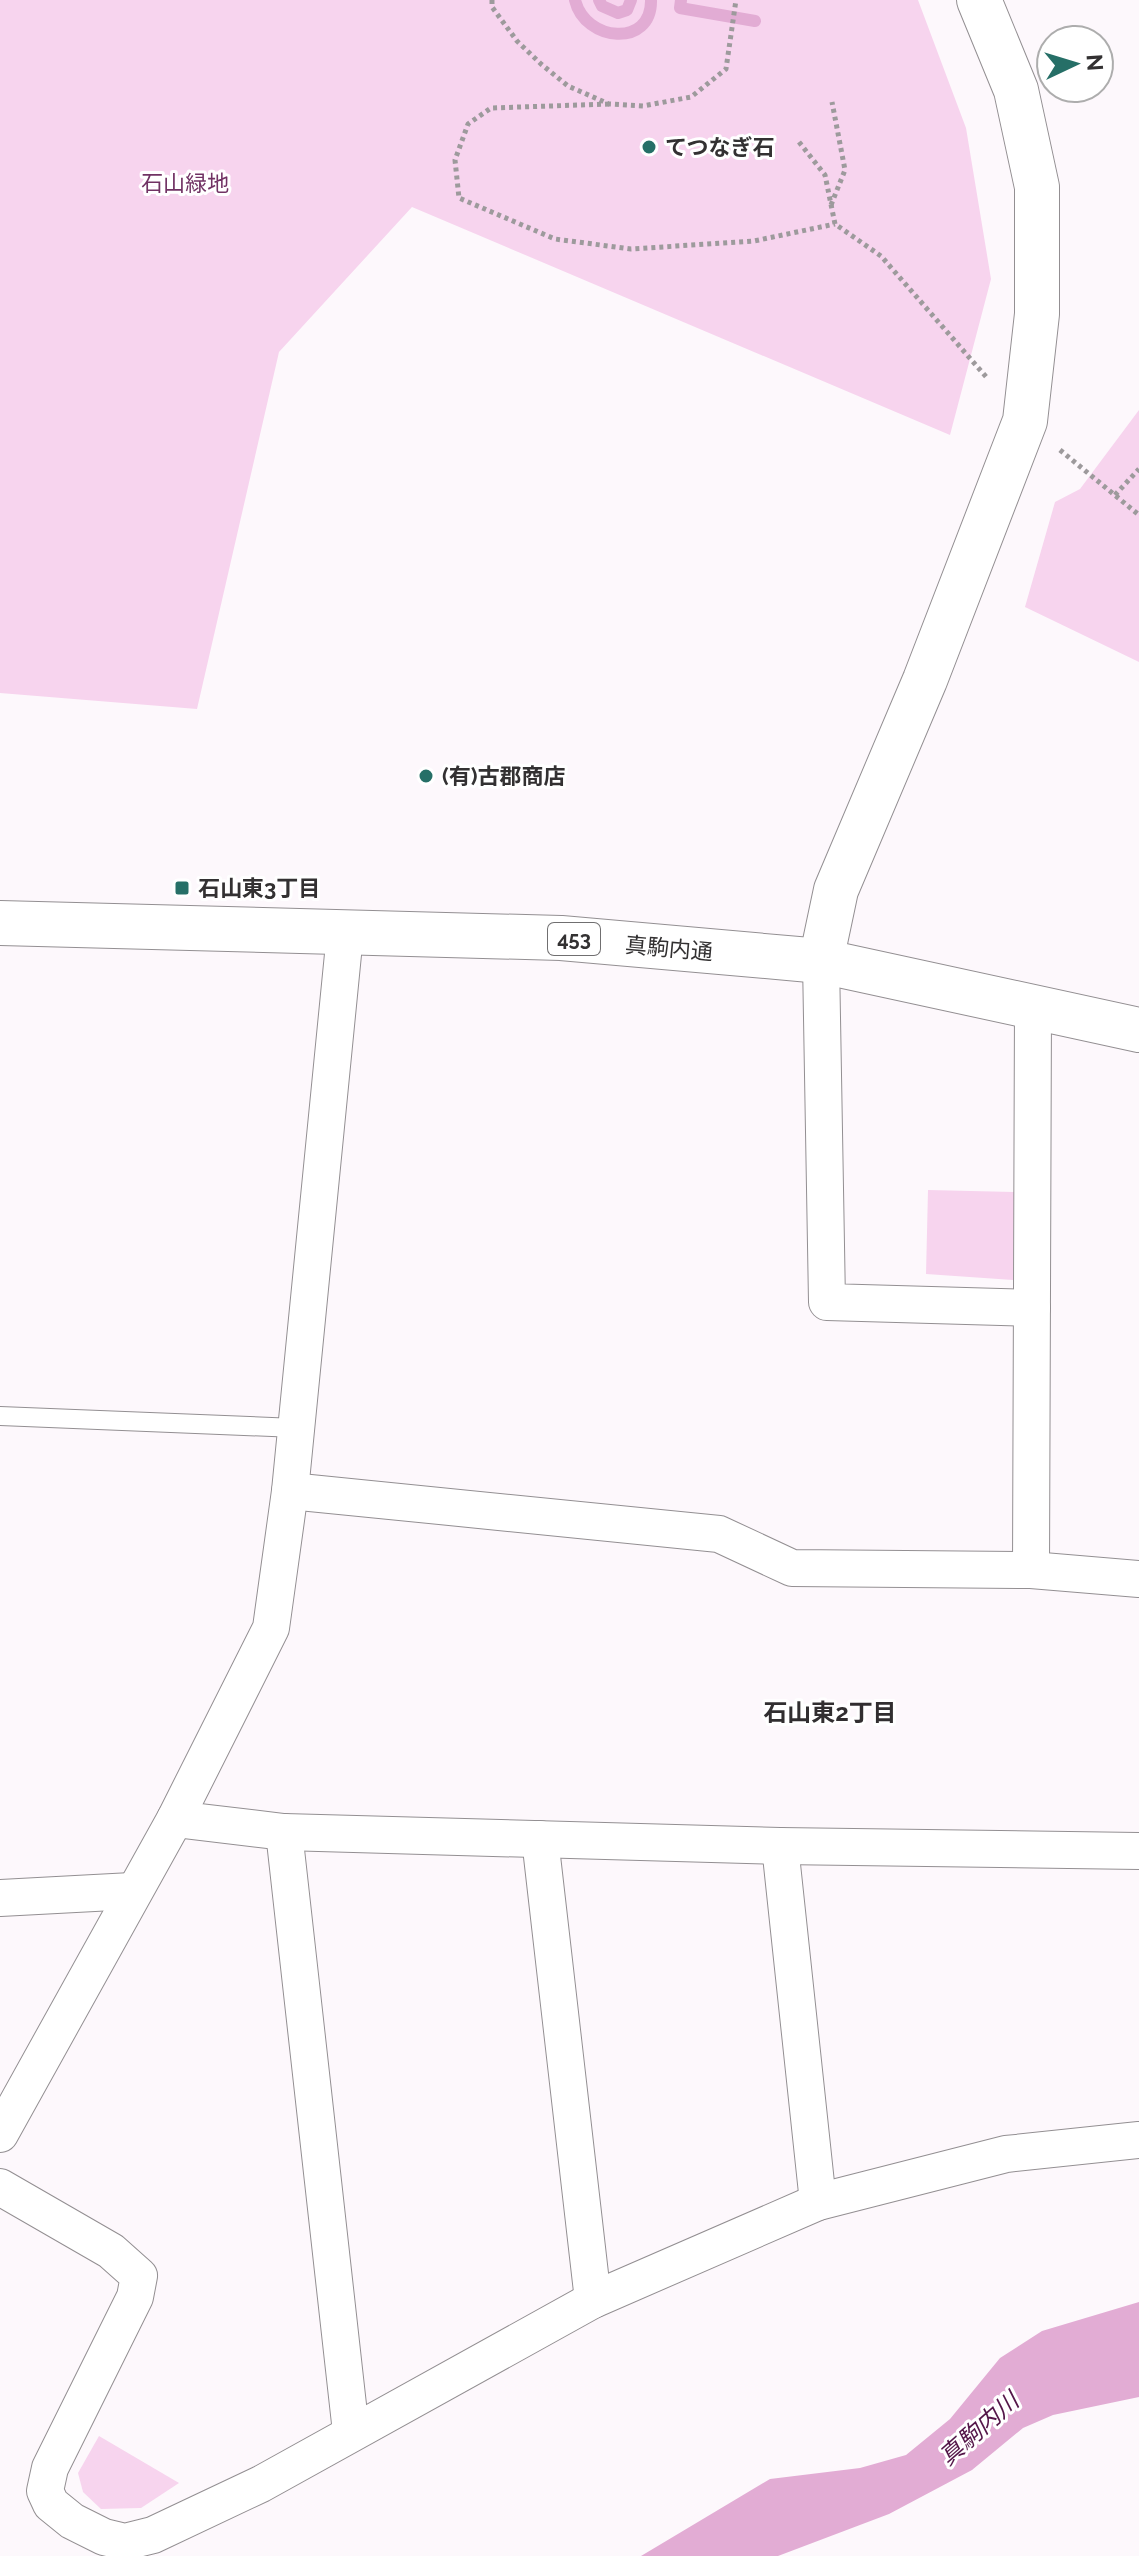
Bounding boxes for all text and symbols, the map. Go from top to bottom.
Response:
north arrow [1035,24,1115,104]
text: N [1081,53,1109,72]
place label: てつなぎ石 [665,134,775,160]
marker: てつなぎ石 [640,138,658,156]
park label: 石山緑地 [141,170,229,196]
place label: (有)古郡商店 [442,763,566,789]
marker: (有)古郡商店 [417,767,435,785]
place label: 石山東3丁目 [198,875,320,901]
marker: 石山東3丁目 [173,879,191,897]
road number: 453 [548,923,600,955]
street label: 真駒内通 [624,931,714,965]
district label: 石山東2丁目 [763,1698,897,1727]
water label: 真駒内川 [933,2384,1027,2471]

